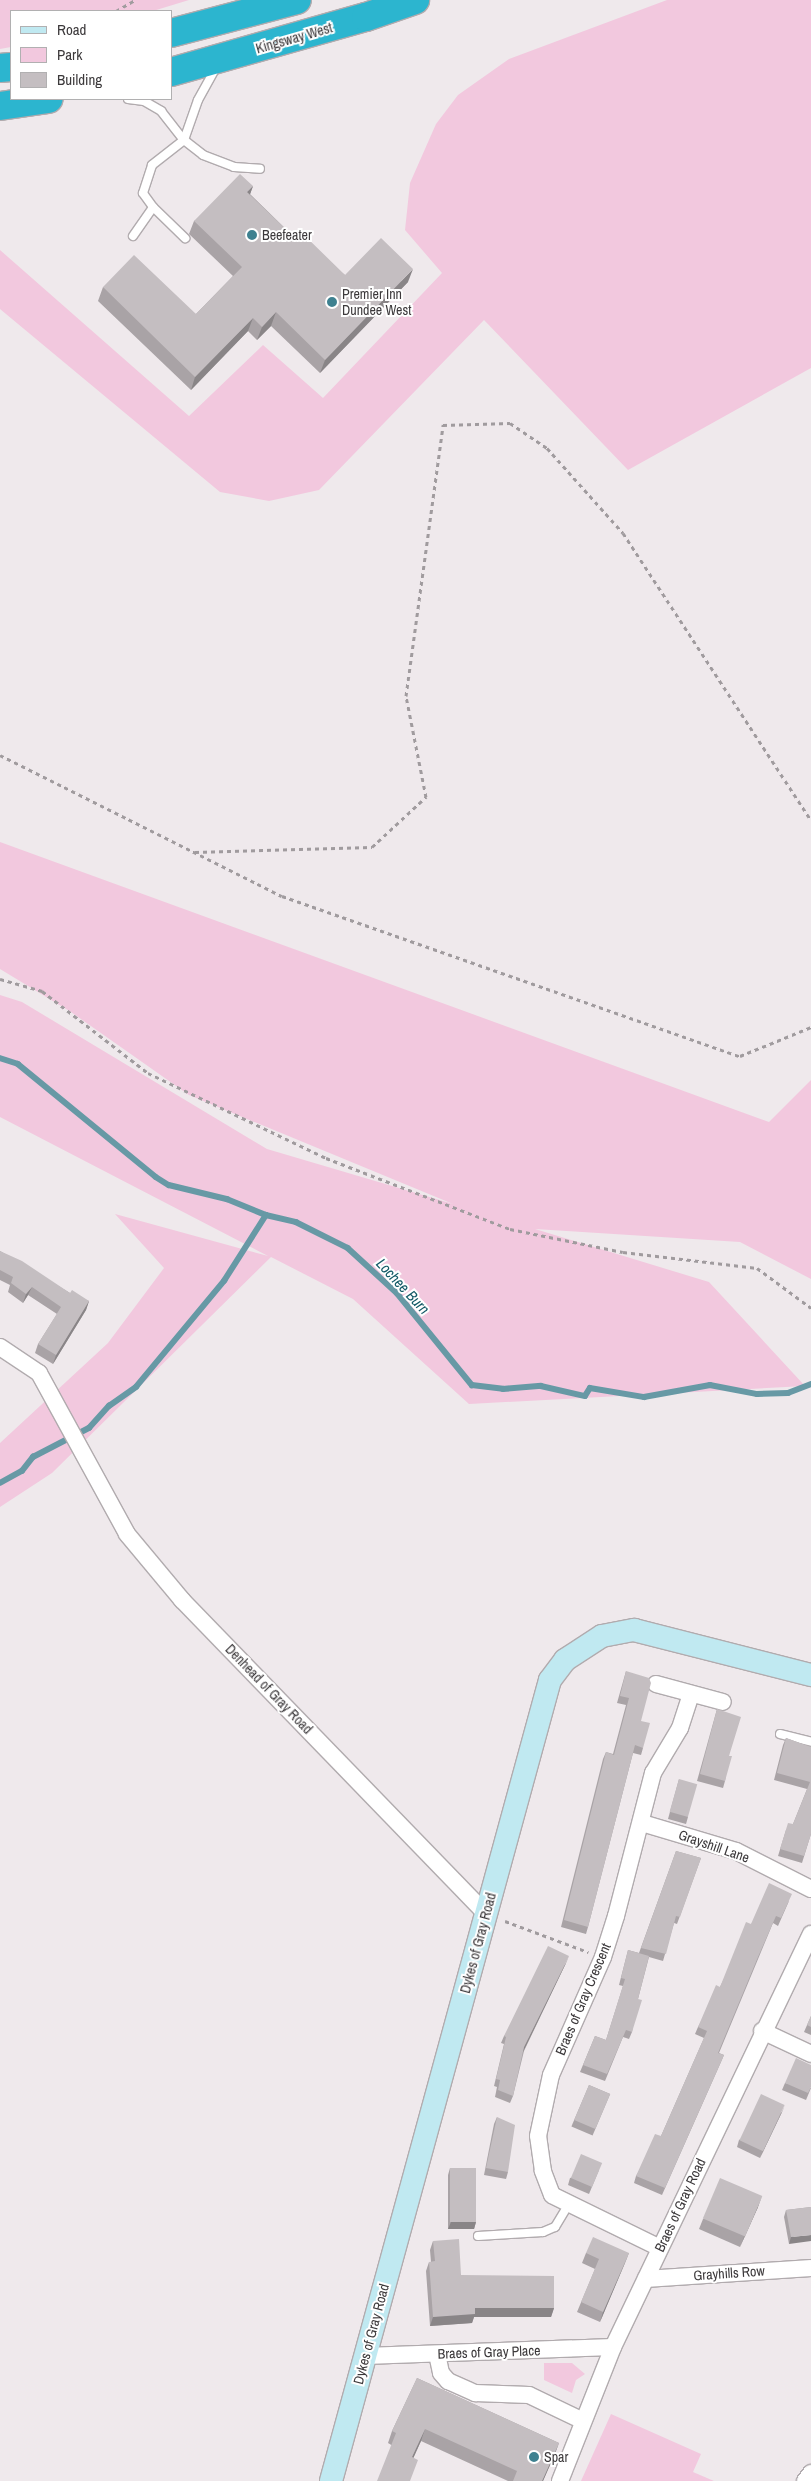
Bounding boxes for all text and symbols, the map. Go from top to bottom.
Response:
legend [10,10,172,100]
text: Road [57,19,86,40]
street label: Kingsway West [254,19,334,57]
text: Park [57,44,82,65]
text: Building [57,69,102,90]
place label: Beefeater [262,227,312,243]
marker: Beefeater [246,229,258,241]
place label: Premier Inn Dundee West [342,286,411,318]
marker: Premier Inn Dundee West [326,296,338,308]
water label: Lochee Burn [373,1254,433,1318]
street label: Denhead of Gray Road [222,1641,316,1737]
street label: Grayshill Lane [676,1826,752,1866]
street label: Dykes of Gray Road [457,1891,499,1995]
street label: Braes of Gray Crescent [552,1941,614,2057]
street label: Braes of Gray Road [651,2155,709,2255]
street label: Grayhills Row [693,2262,765,2284]
street label: Dykes of Gray Road [350,2282,392,2386]
street label: Braes of Gray Place [437,2342,541,2362]
place label: Spar [544,2449,568,2465]
marker: Spar [528,2451,540,2463]

